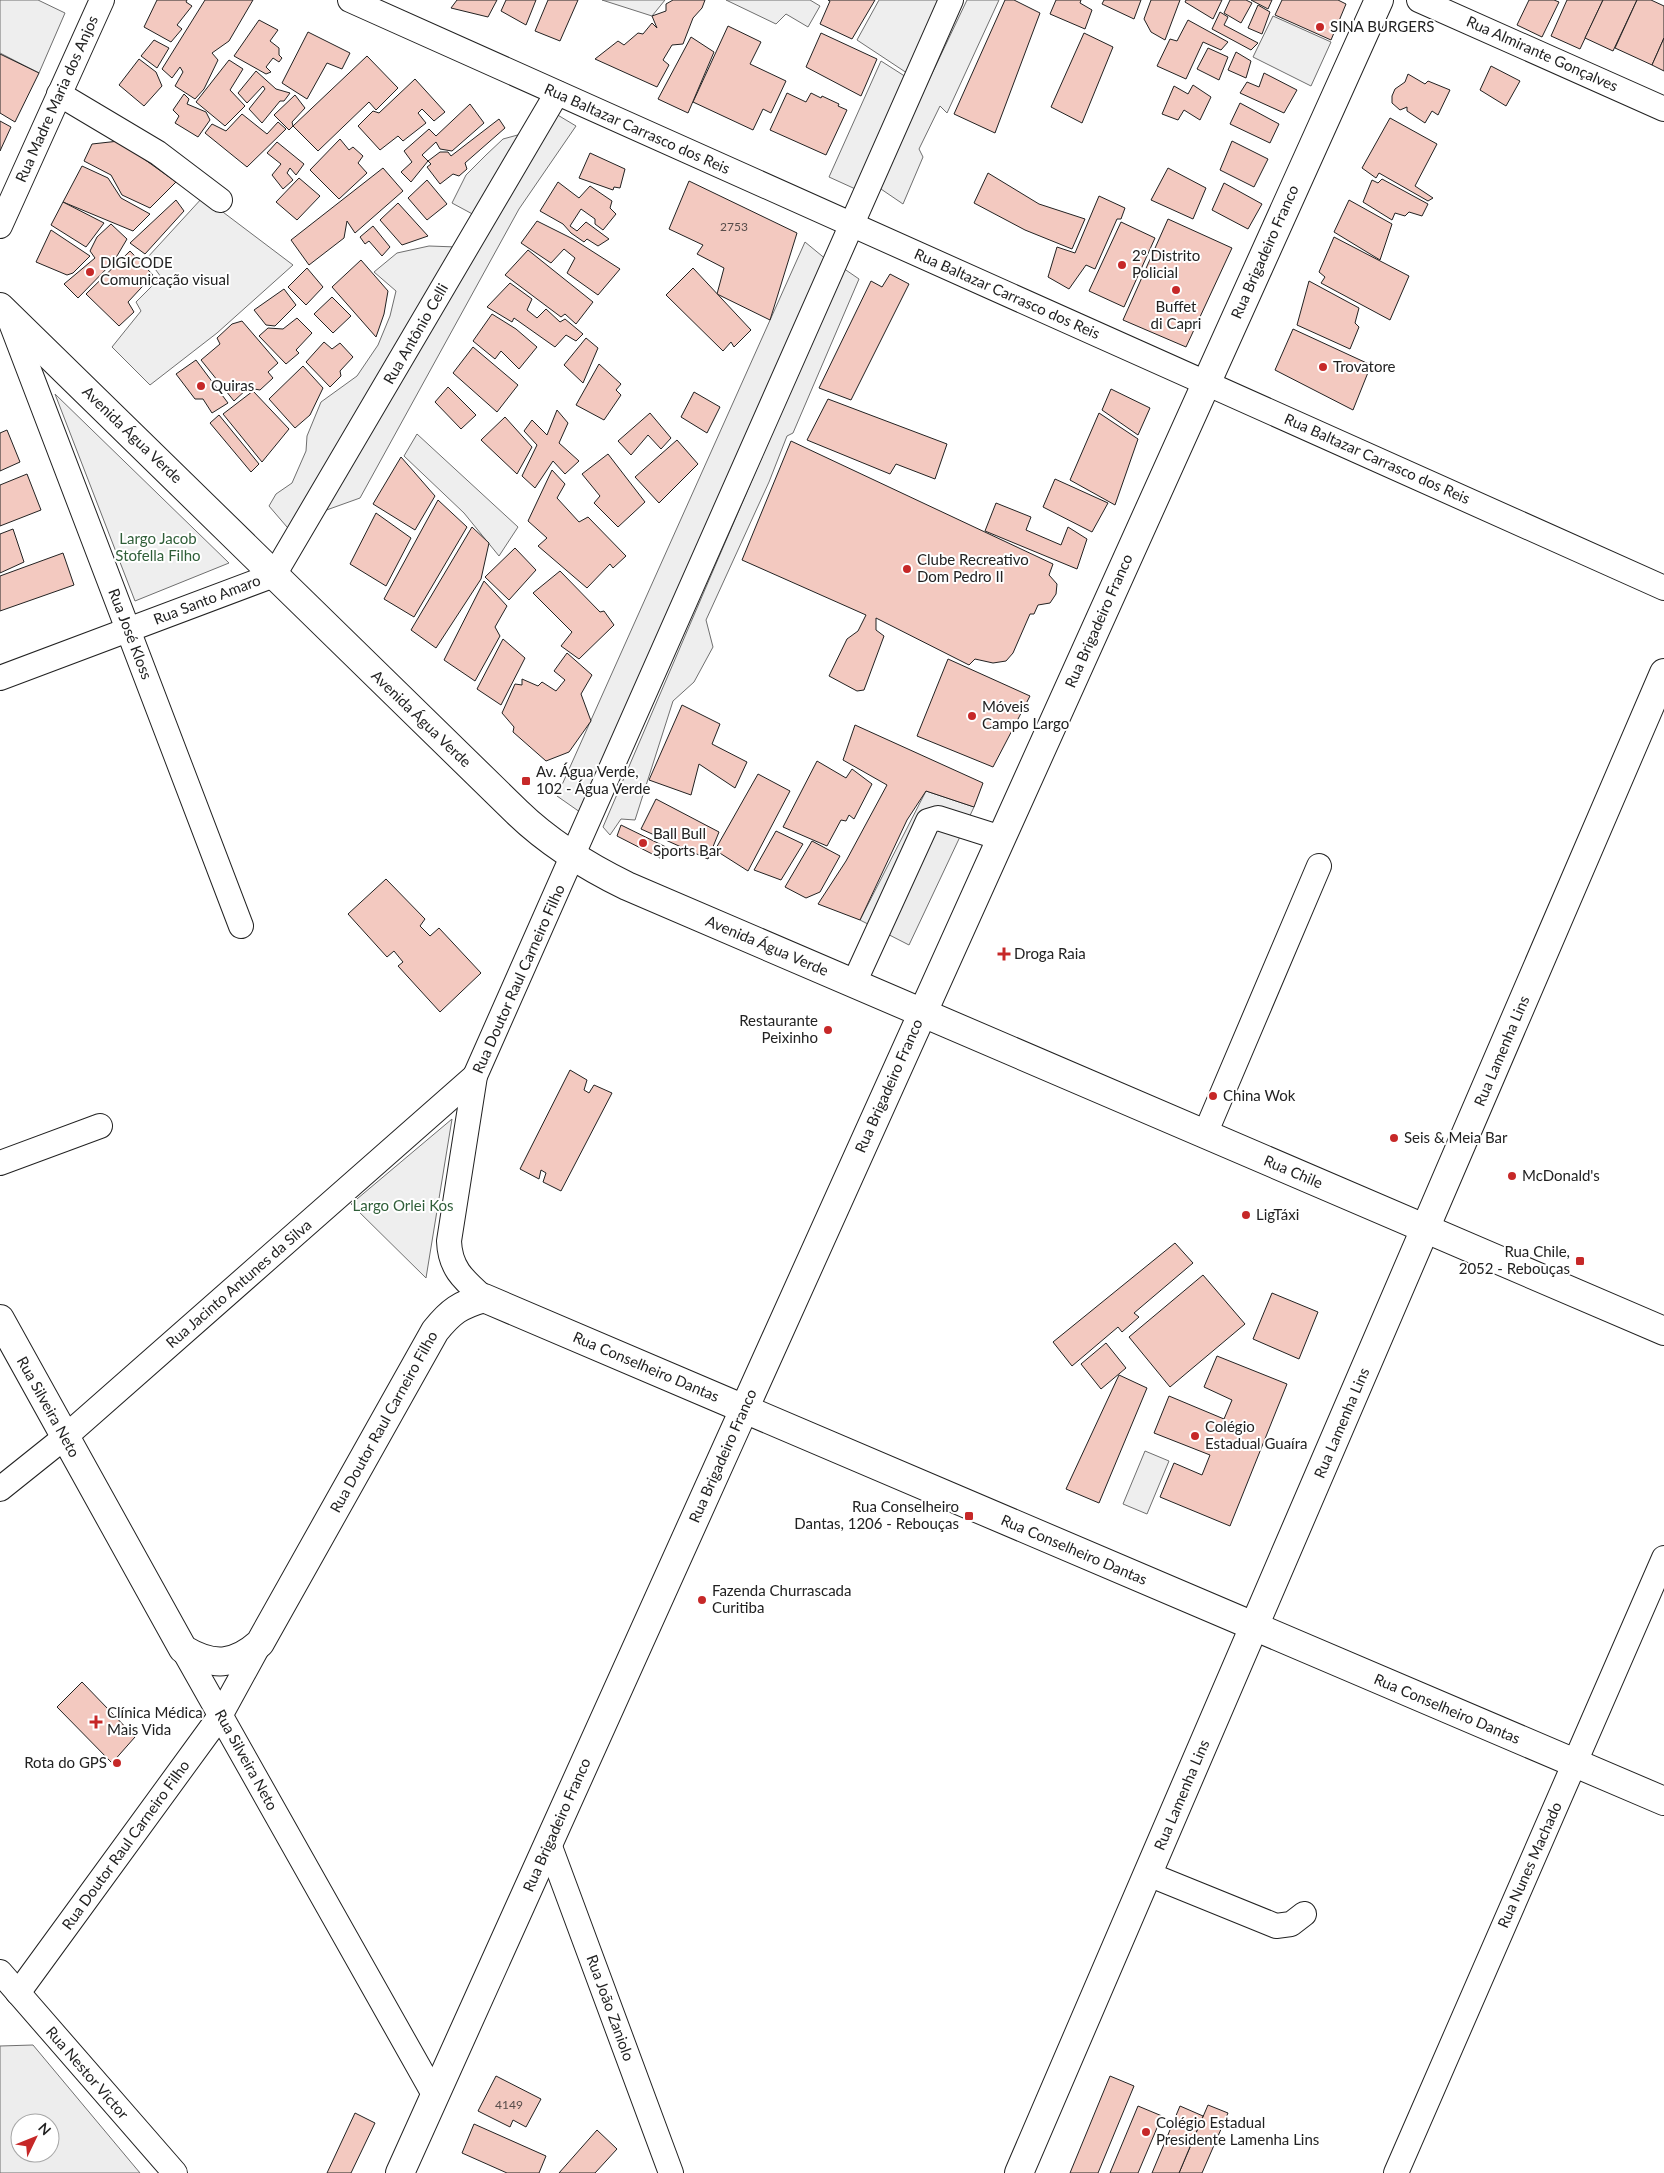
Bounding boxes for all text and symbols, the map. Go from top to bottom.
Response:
street label: Rua Madre Maria dos Anjos [11,12,101,185]
street label: Rua Almirante Gonçalves [1464,12,1621,95]
place label: SINA BURGERS [1330,17,1434,35]
marker: SINA BURGERS [1314,21,1326,33]
street label: Rua Baltazar Carrasco dos Reis [542,79,733,177]
street label: Rua Brigadeiro Franco [1226,182,1302,321]
house number: 2753 [720,219,748,234]
street label: Rua Baltazar Carrasco dos Reis [912,244,1103,342]
place label: 2º Distrito Policial [1132,246,1200,281]
place label: DIGICODE Comunicação visual [100,253,229,288]
marker: 2º Distrito Policial [1116,259,1128,271]
marker: DIGICODE Comunicação visual [84,266,96,278]
street label: Rua Antônio Celli [379,280,451,387]
marker: Buffet di Capri [1170,284,1182,296]
place label: Buffet di Capri [1151,297,1201,332]
place label: Trovatore [1333,357,1396,375]
marker: Trovatore [1317,361,1329,373]
place label: Quiras [211,376,254,394]
marker: Quiras [195,380,207,392]
street label: Avenida Água Verde [79,382,186,487]
street label: Rua Baltazar Carrasco dos Reis [1282,409,1473,507]
park label: Largo Jacob Stofella Filho [115,529,201,564]
place label: Clube Recreativo Dom Pedro II [917,550,1029,585]
street label: Rua Brigadeiro Franco [1060,551,1136,690]
marker: Clube Recreativo Dom Pedro II [901,563,913,575]
street label: Rua Santo Amaro [151,570,263,628]
street label: Rua José Kloss [105,586,157,682]
street label: Avenida Água Verde [368,666,475,771]
place label: Móveis Campo Largo [982,697,1069,732]
marker: Móveis Campo Largo [966,710,978,722]
place label: Av. Água Verde, 102 - Água Verde [536,762,650,797]
marker: Av. Água Verde, 102 - Água Verde [520,775,532,787]
place label: Ball Bull Sports Bar [653,824,722,859]
marker: Ball Bull Sports Bar [637,837,649,849]
street label: Rua Doutor Raul Carneiro Filho [468,881,568,1076]
street label: Avenida Água Verde [703,911,832,979]
place label: Droga Raia [1014,944,1086,962]
marker: Droga Raia [998,948,1010,960]
street label: Rua Lamenha Lins [1470,993,1532,1109]
place label: Restaurante Peixinho [739,1011,818,1046]
street label: Rua Brigadeiro Franco [850,1016,926,1155]
marker: Restaurante Peixinho [822,1024,834,1036]
place label: China Wok [1223,1086,1296,1104]
marker: China Wok [1207,1090,1219,1102]
place label: Seis & Meia Bar [1404,1128,1508,1146]
marker: Seis & Meia Bar [1388,1132,1400,1144]
street label: Rua Chile [1261,1151,1326,1192]
place label: McDonald's [1522,1166,1600,1184]
marker: McDonald's [1506,1170,1518,1182]
park label: Largo Orlei Kos [352,1196,454,1214]
place label: LigTáxi [1256,1205,1299,1223]
marker: LigTáxi [1240,1209,1252,1221]
street label: Rua Jacinto Antunes da Silva [162,1215,315,1351]
place label: Rua Chile, 2052 - Rebouças [1459,1242,1570,1277]
marker: Rua Chile, 2052 - Rebouças [1574,1255,1586,1267]
street label: Rua Doutor Raul Carneiro Filho [326,1327,441,1516]
street label: Rua Conselheiro Dantas [571,1327,722,1405]
street label: Rua Silveira Neto [14,1353,84,1460]
street label: Rua Lamenha Lins [1310,1365,1372,1481]
street label: Rua Brigadeiro Franco [684,1386,760,1525]
place label: Colégio Estadual Guaíra [1205,1417,1308,1452]
marker: Colégio Estadual Guaíra [1189,1430,1201,1442]
place label: Rua Conselheiro Dantas, 1206 - Rebouças [794,1497,959,1532]
marker: Rua Conselheiro Dantas, 1206 - Rebouças [963,1510,975,1522]
street label: Rua Conselheiro Dantas [999,1510,1150,1588]
place label: Fazenda Churrascada Curitiba [712,1581,851,1616]
marker: Fazenda Churrascada Curitiba [696,1594,708,1606]
street label: Rua Conselheiro Dantas [1372,1669,1523,1747]
place label: Clínica Médica Mais Vida [107,1703,203,1738]
street label: Rua Silveira Neto [212,1706,282,1813]
marker: Clínica Médica Mais Vida [89,1715,103,1729]
street label: Rua Lamenha Lins [1150,1737,1212,1853]
place label: Rota do GPS [24,1753,107,1771]
street label: Rua Brigadeiro Franco [518,1755,594,1894]
street label: Rua Doutor Raul Carneiro Filho [58,1756,193,1933]
marker: Rota do GPS [111,1757,123,1769]
street label: Rua Nunes Machado [1493,1799,1565,1930]
street label: Rua João Zaniolo [583,1952,638,2063]
street label: Rua Nestor Victor [43,2022,133,2123]
house number: 4149 [495,2097,523,2112]
north arrow [10,2113,60,2163]
place label: Colégio Estadual Presidente Lamenha Lins [1156,2113,1319,2148]
text: N [35,2119,55,2139]
marker: Colégio Estadual Presidente Lamenha Lins [1140,2126,1152,2138]

